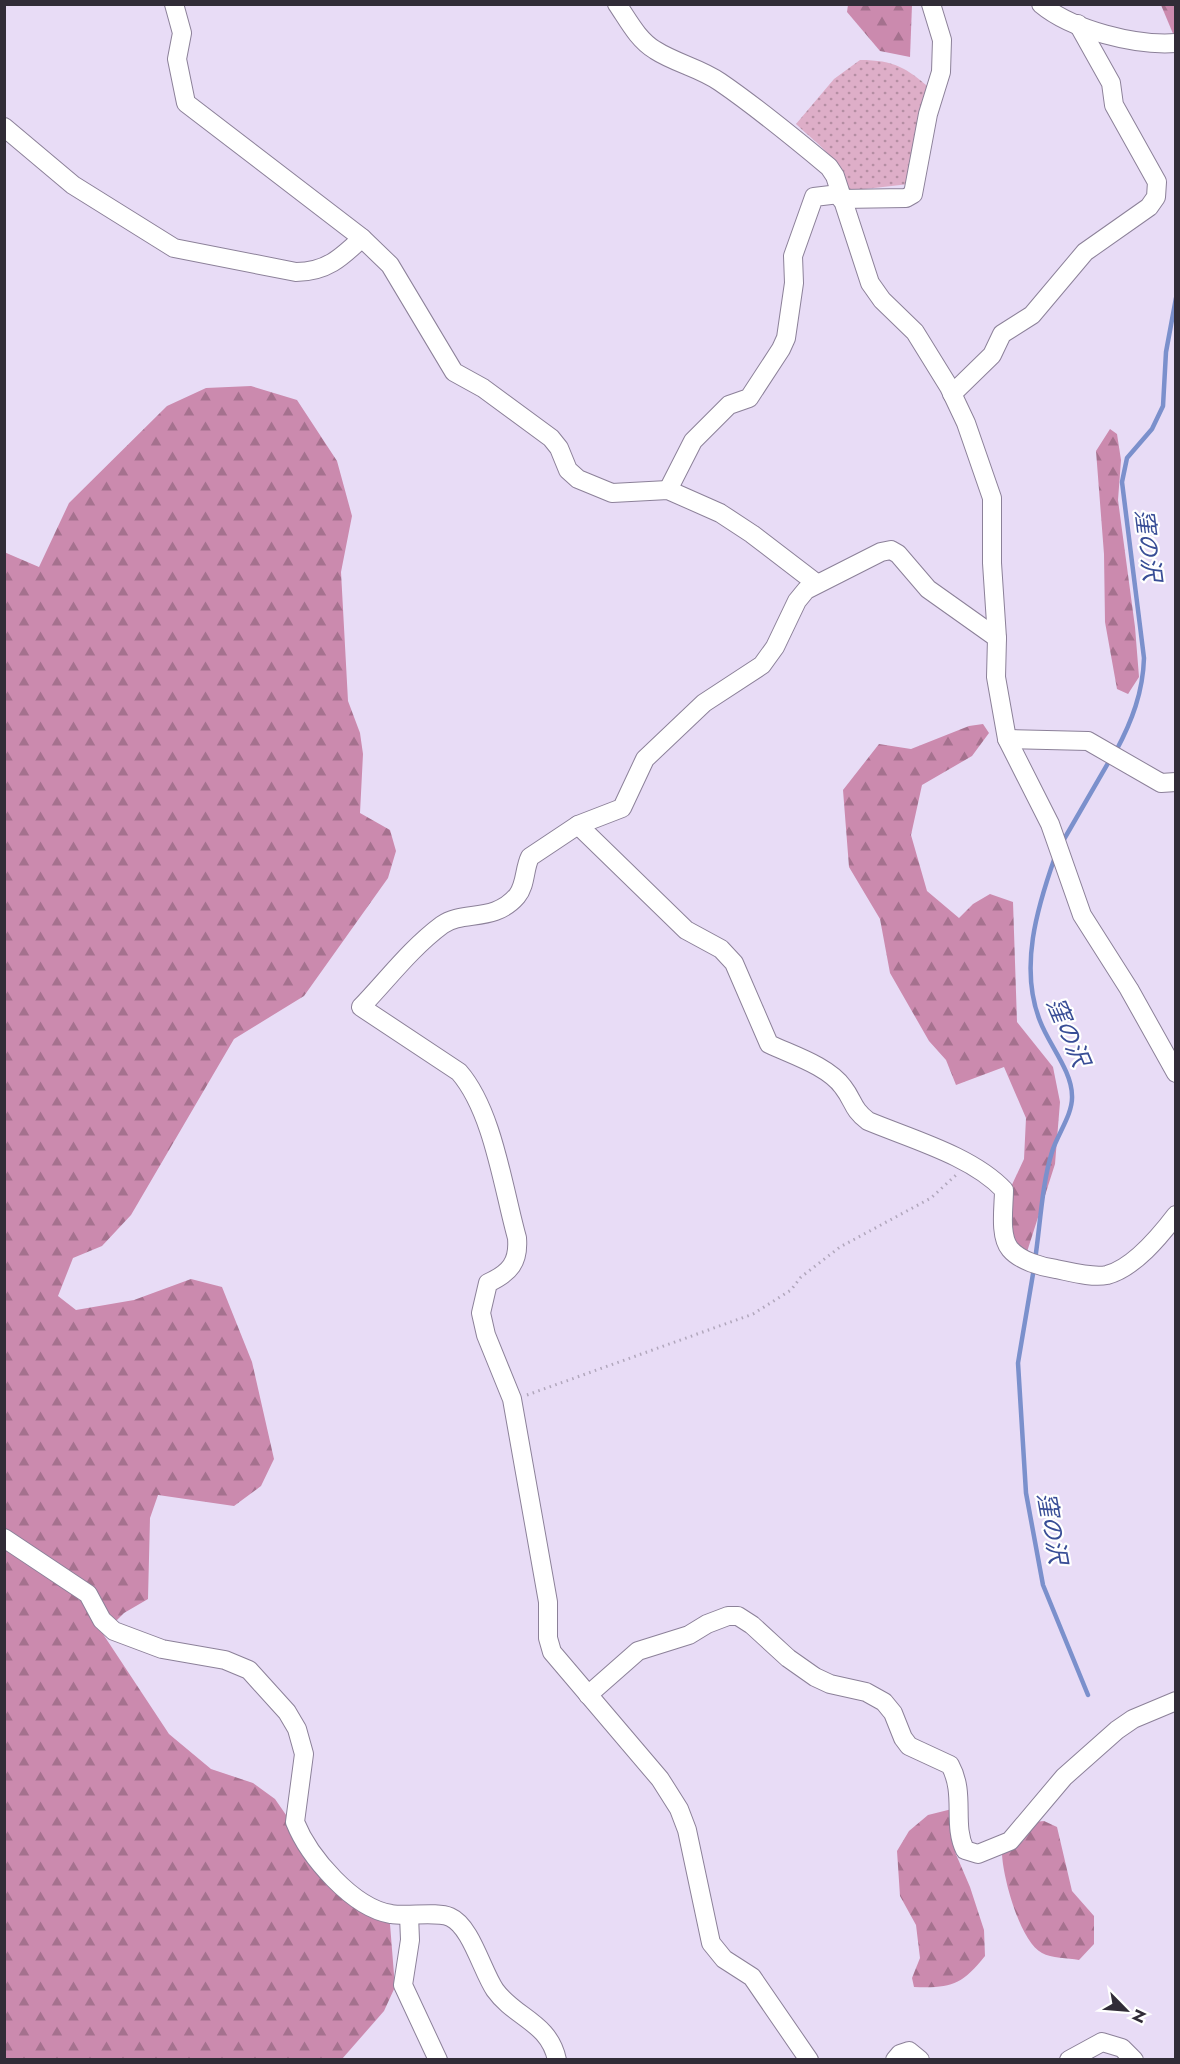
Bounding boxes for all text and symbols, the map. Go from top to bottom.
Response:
water label: 窪の沢 [1127,507,1171,586]
water label: 窪の沢 [1038,992,1100,1075]
water label: 窪の沢 [1029,1489,1076,1569]
north arrow [1096,1980,1156,2040]
text: N [1126,2006,1152,2027]

